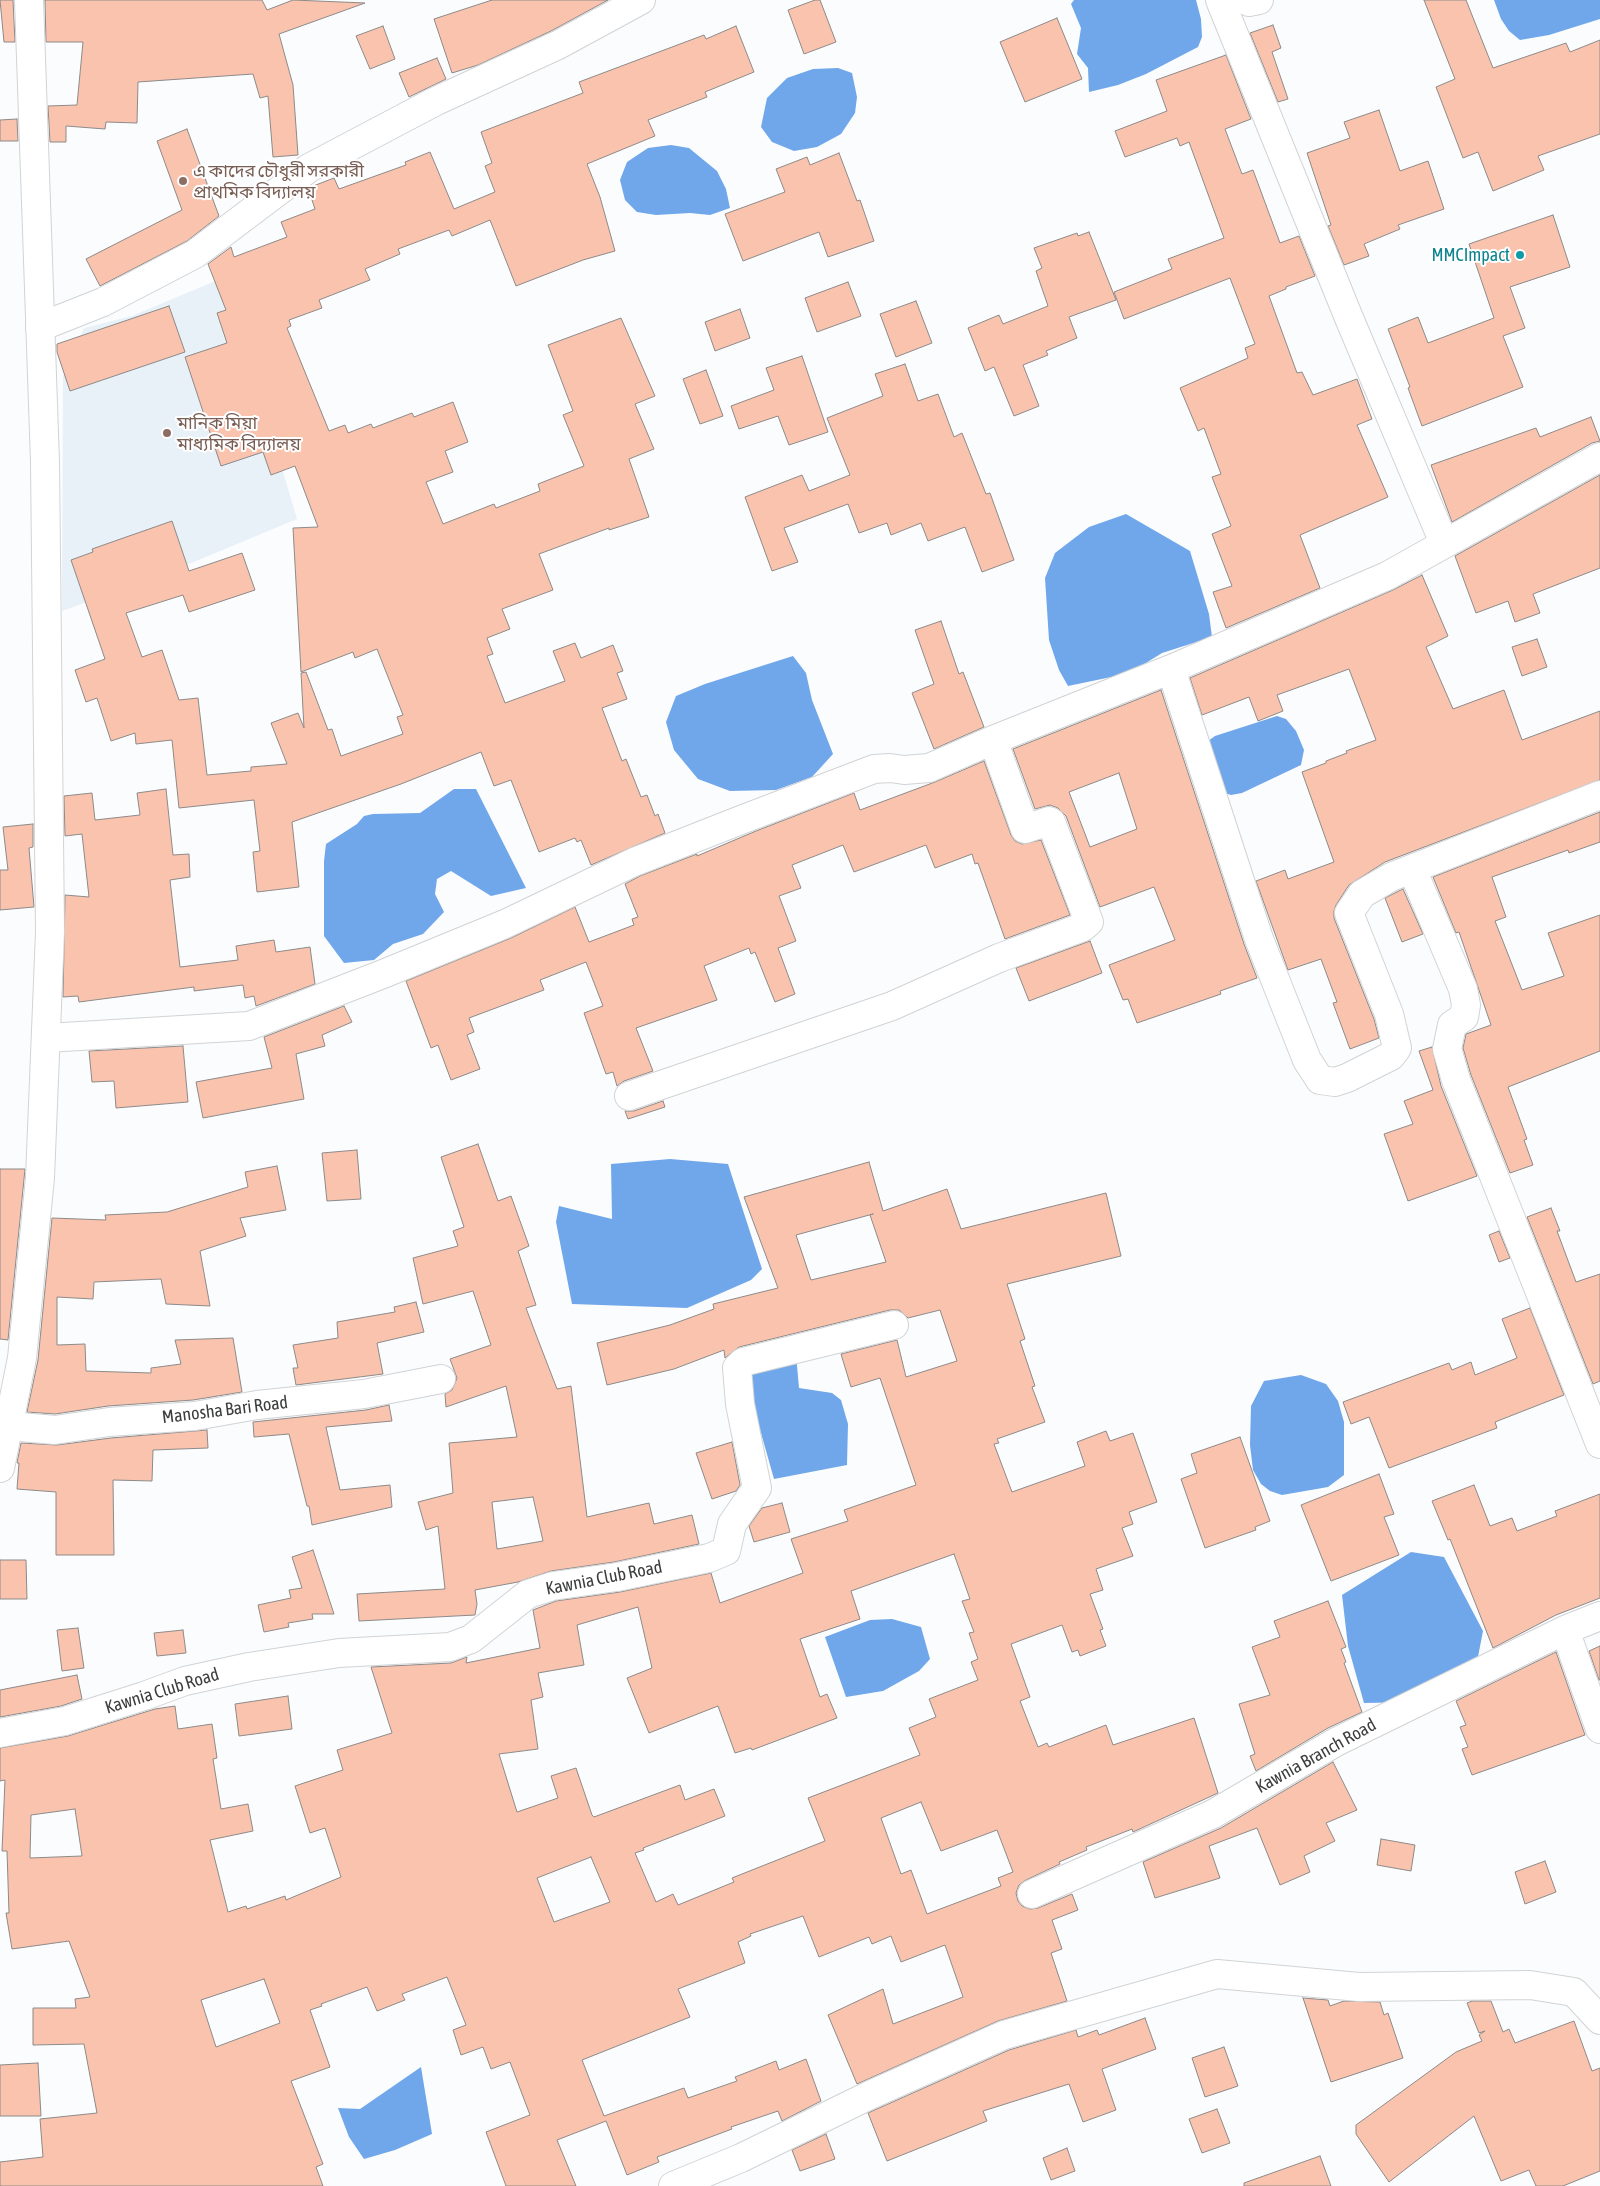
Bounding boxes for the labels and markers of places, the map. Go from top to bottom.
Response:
place label: এ কাদের চৌধুরী সরকারী প্রাথমিক বিদ্যালয় [193,160,364,202]
marker: এ কাদের চৌধুরী সরকারী প্রাথমিক বিদ্যালয় [177,175,189,187]
place label: MMCImpact [1431,244,1510,266]
marker: MMCImpact [1514,249,1526,261]
place label: মানিক মিয়া মাধ্যমিক বিদ্যালয় [177,412,301,454]
marker: মানিক মিয়া মাধ্যমিক বিদ্যালয় [161,427,173,439]

